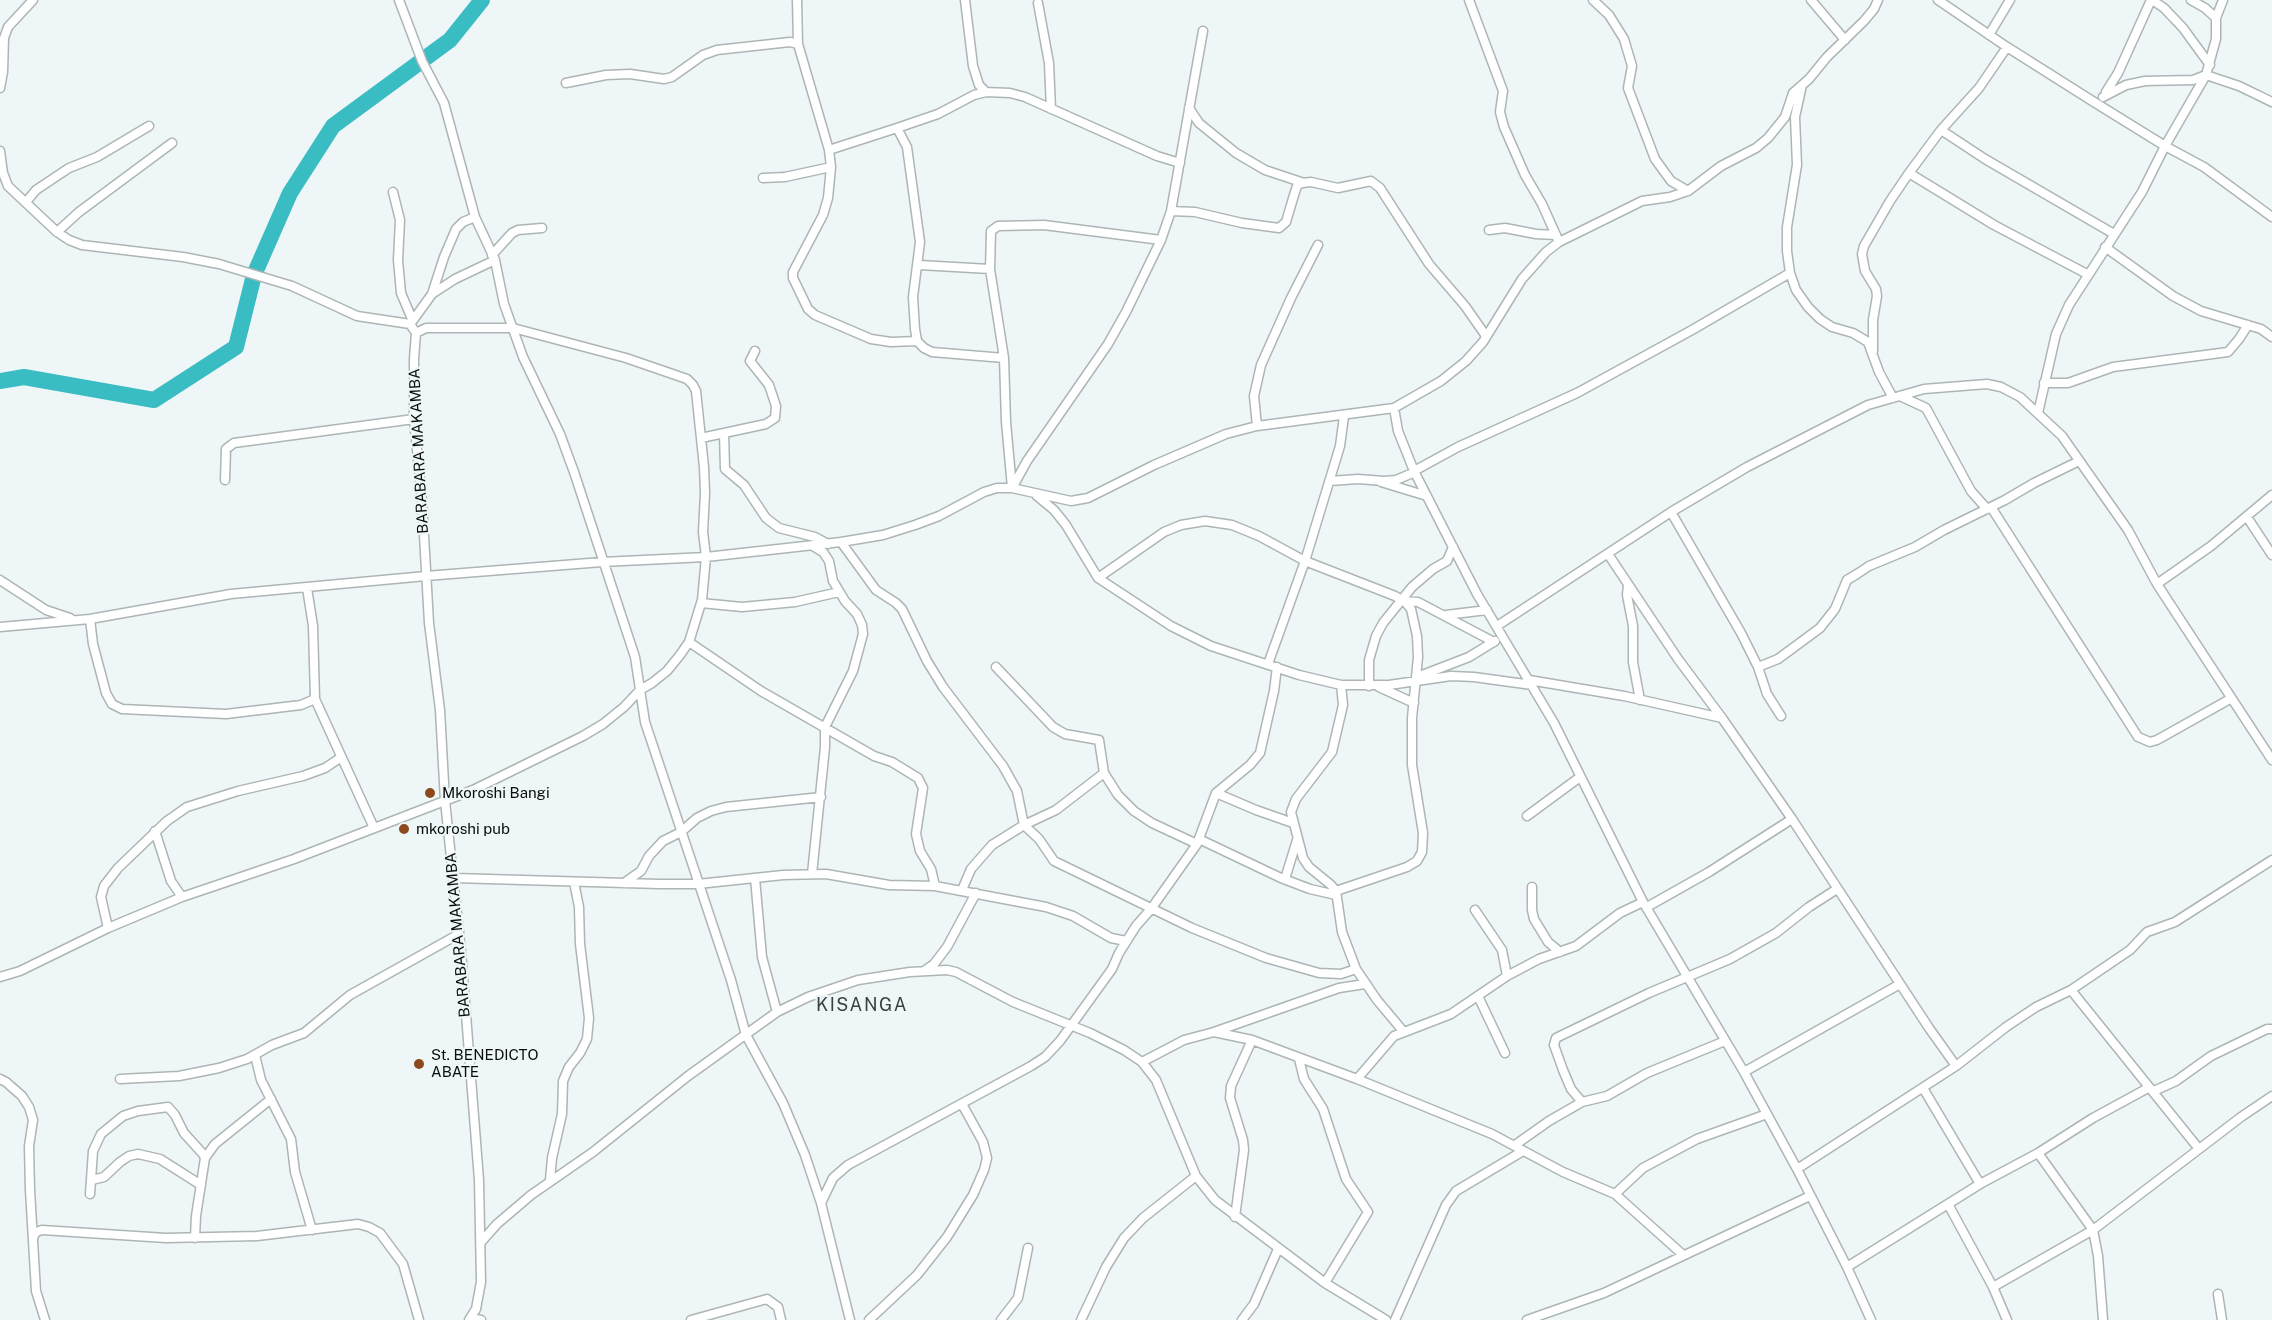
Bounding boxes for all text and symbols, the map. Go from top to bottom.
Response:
street label: BARABARA MAKAMBA [406,368,432,534]
place label: Mkoroshi Bangi [442,784,550,802]
marker: Mkoroshi Bangi [423,786,437,800]
place label: mkoroshi pub [416,820,510,838]
marker: mkoroshi pub [397,822,411,836]
street label: BARABARA MAKAMBA [442,852,474,1018]
district label: KISANGA [816,994,908,1016]
place label: St. BENEDICTO ABATE [431,1046,538,1081]
marker: St. BENEDICTO ABATE [412,1057,426,1071]

